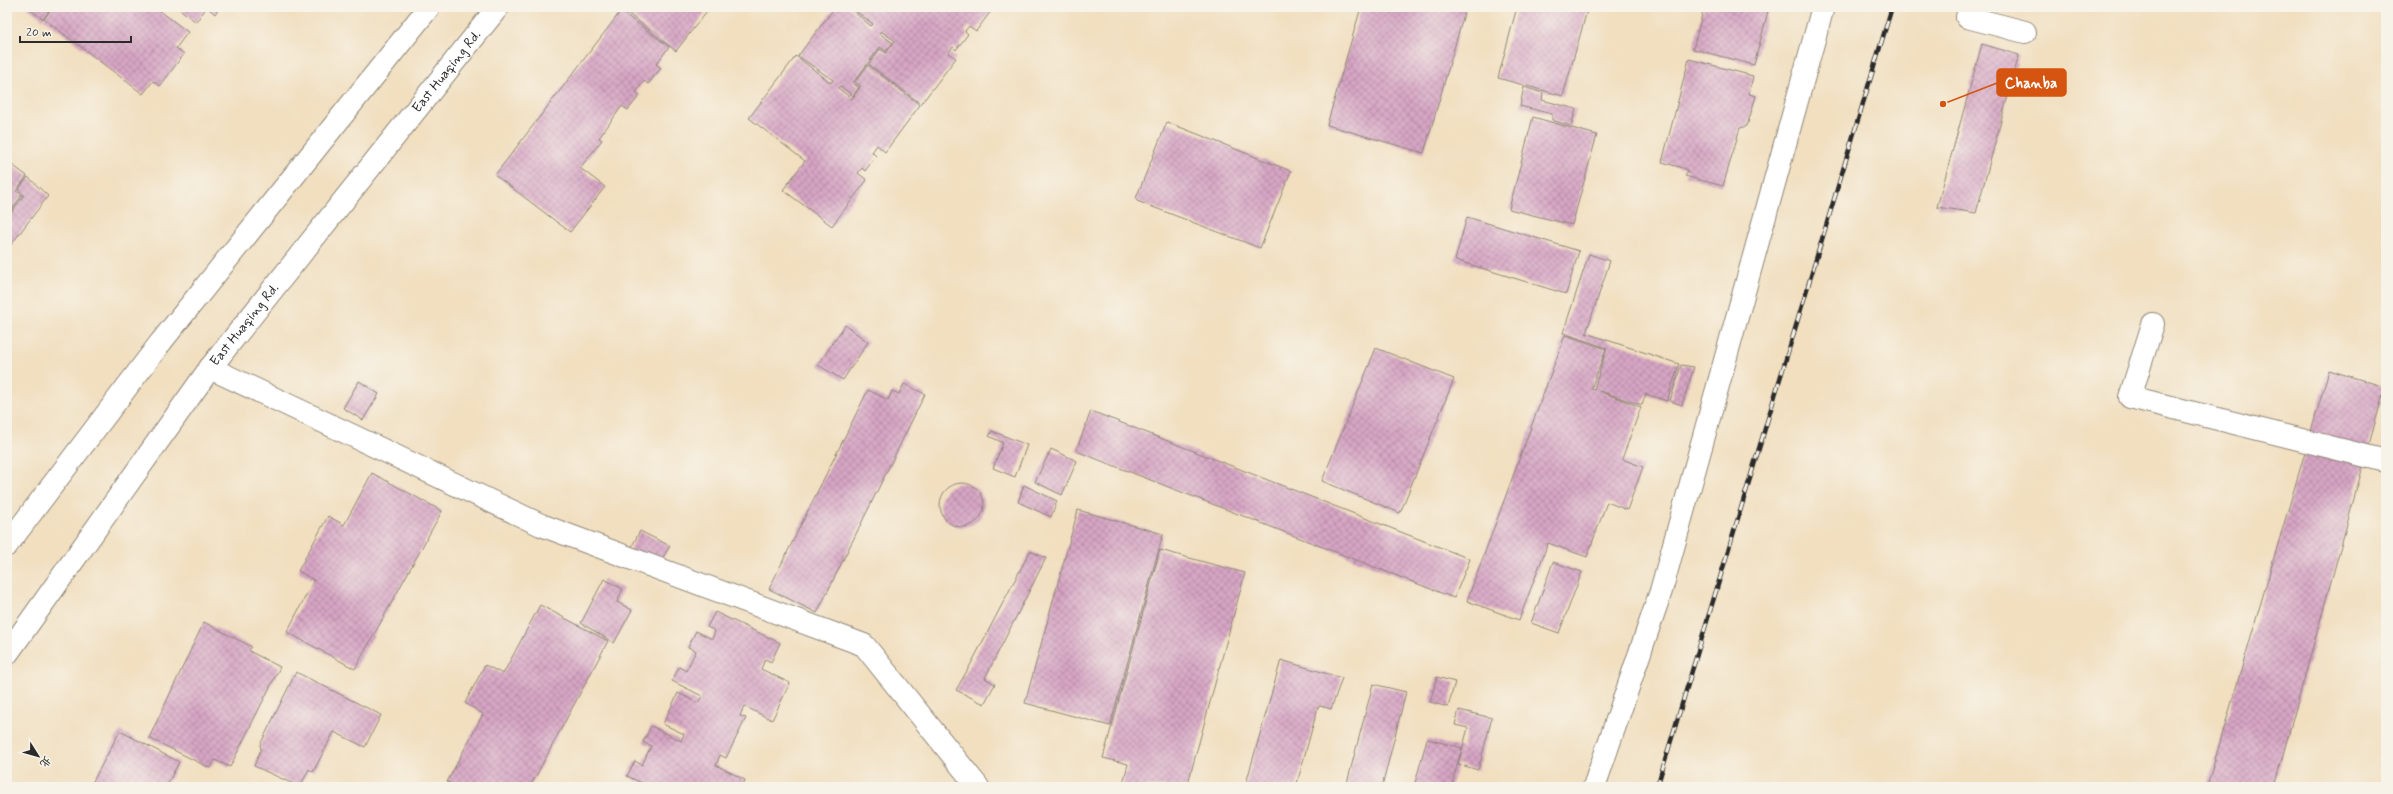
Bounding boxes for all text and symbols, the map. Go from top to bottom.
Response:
scale bar [20,18,131,44]
text: 20 m [26,25,52,41]
street label: East Huaqing Rd. [408,26,485,117]
callout: Chanba [1997,69,2066,96]
text: Chanba [2005,74,2057,94]
street label: East Huaqing Rd. [206,280,283,370]
north arrow [18,736,58,776]
text: 北 [36,753,54,770]

